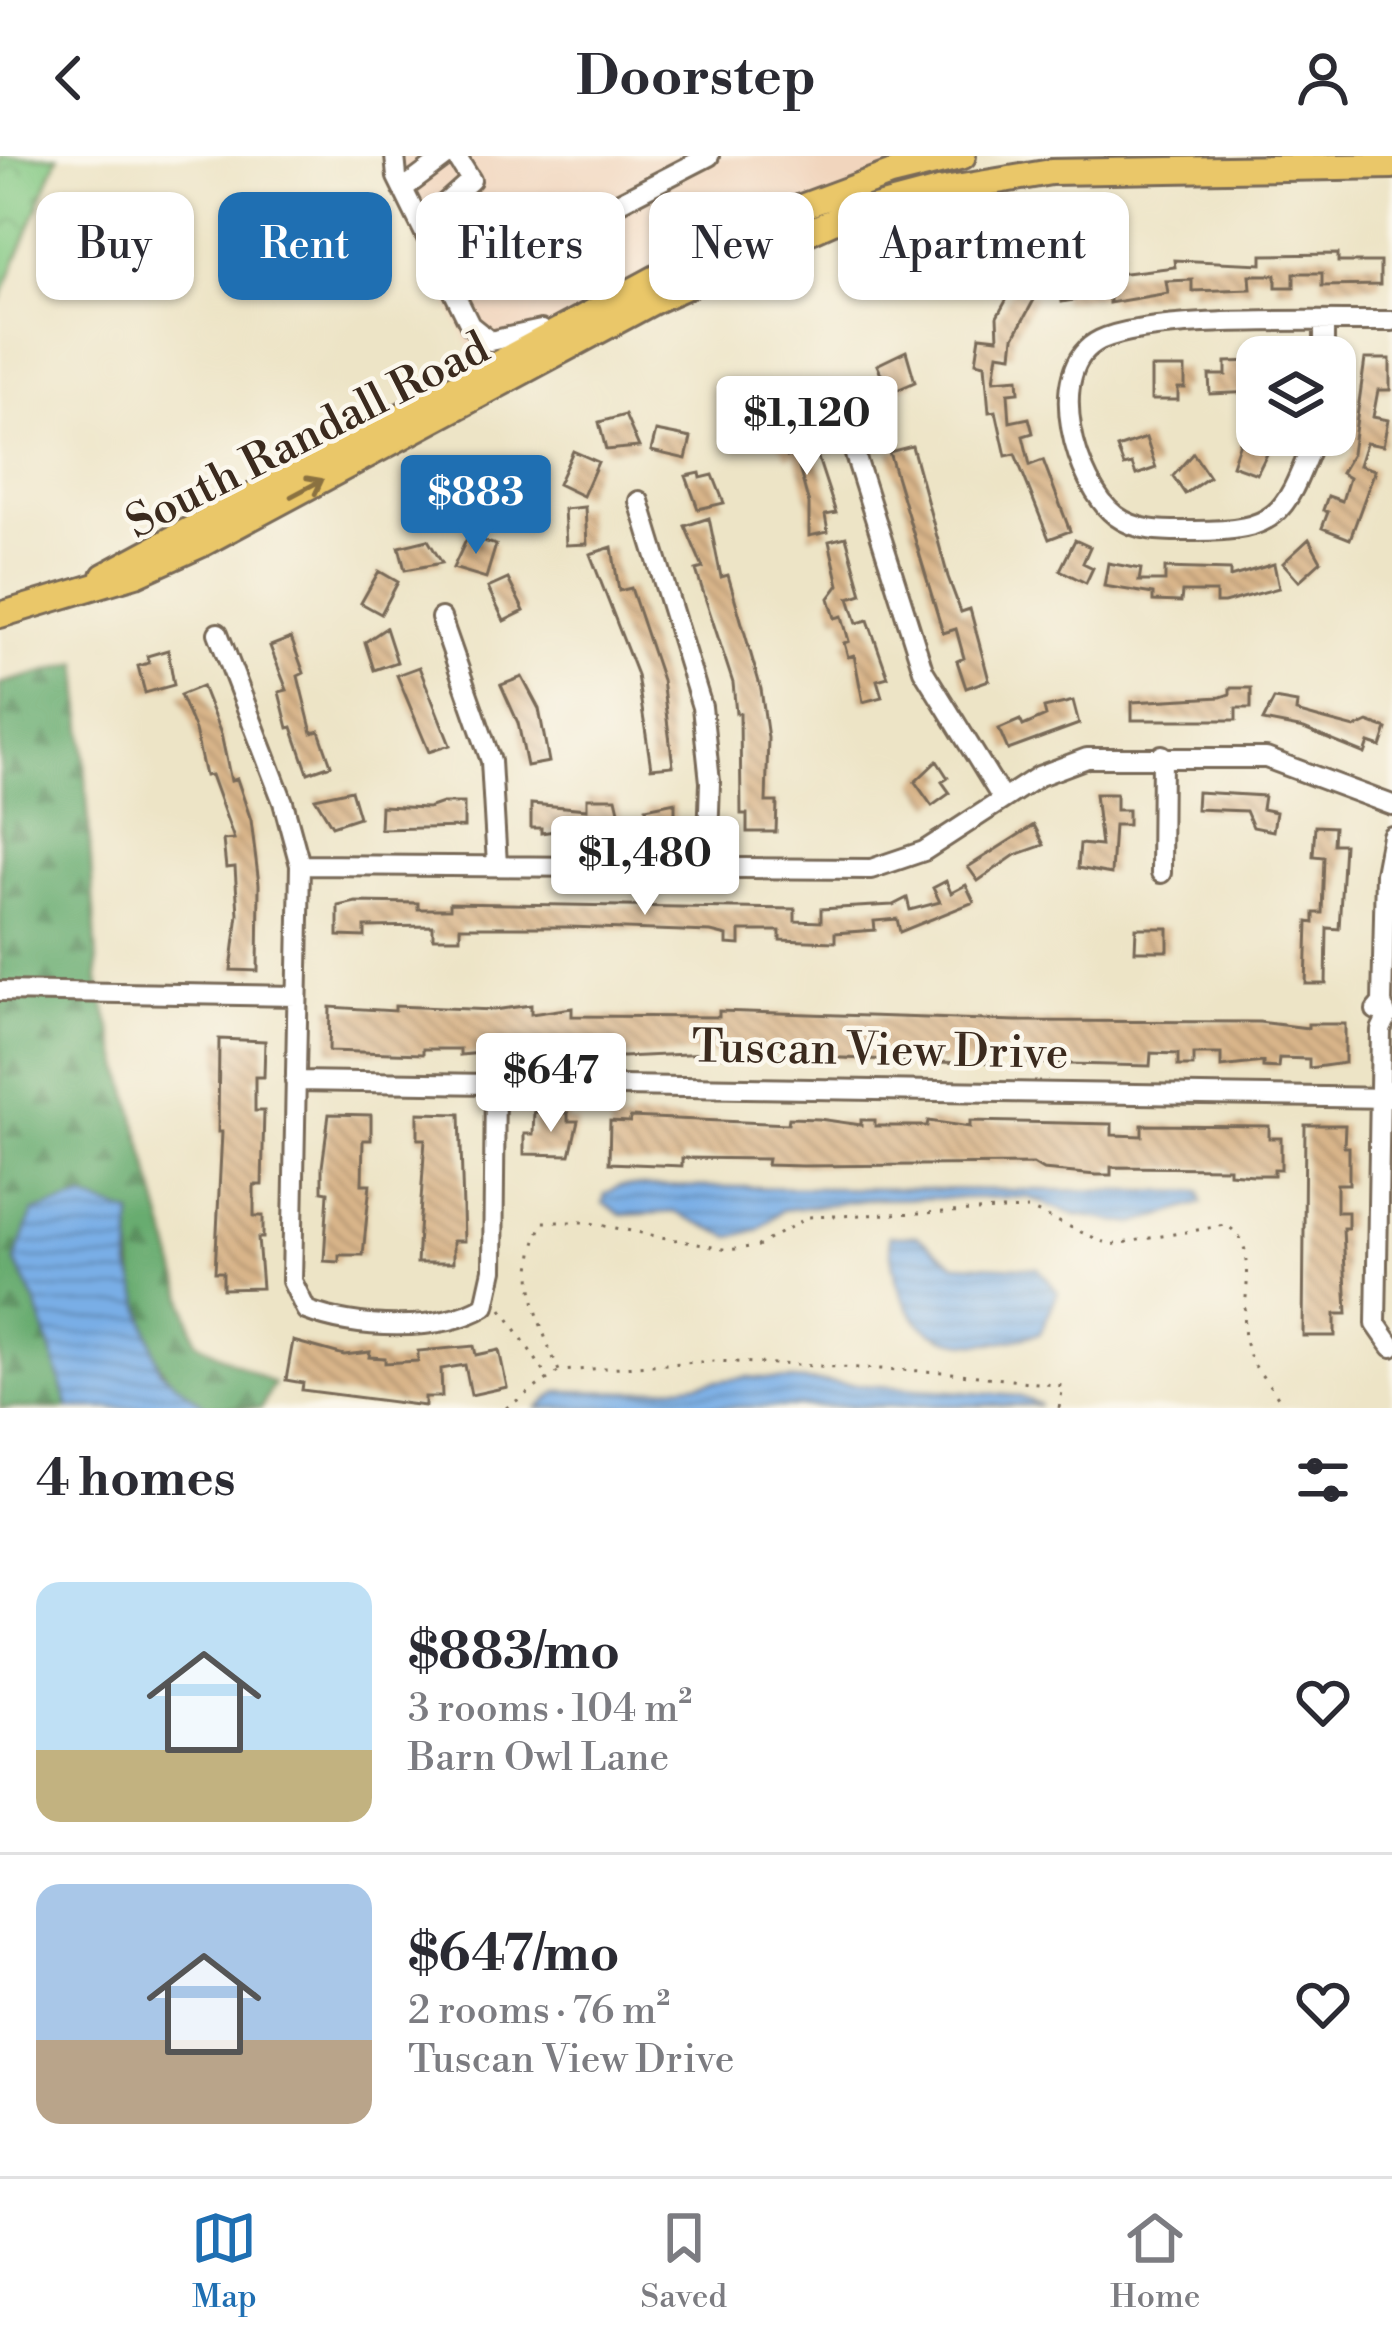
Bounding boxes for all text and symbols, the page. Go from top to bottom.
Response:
text: Doorstep [576,44,816,112]
icon: back [36,45,102,111]
icon: person [1290,45,1356,111]
chip: Buy [36,192,194,300]
chip: Rent [218,192,392,300]
chip: Filters [416,192,625,300]
chip: New [649,192,814,300]
chip: Apartment [838,192,1129,300]
street label: South Randall Road [117,320,499,552]
map controls [1236,336,1356,456]
button: layers [1236,336,1356,456]
pin: $1,120 [709,376,905,478]
text: $1,120 [743,390,871,439]
pin: $883 [405,455,547,557]
text: $883 [428,469,524,518]
one-way arrow [289,476,324,499]
pin: $1,480 [547,816,743,918]
text: $1,480 [578,830,712,879]
street label: Tuscan View Drive [691,1019,1069,1083]
pin: $647 [480,1033,622,1135]
text: $647 [503,1047,599,1096]
icon: filters [1290,1447,1356,1513]
text: 4 homes [36,1448,236,1512]
text: $883/mo [408,1621,620,1685]
icon: home [132,1630,276,1774]
icon: heart [1290,1669,1356,1735]
text: 3 rooms · 104 m² [408,1685,692,1734]
text: Barn Owl Lane [408,1734,669,1783]
text: $647/mo [408,1923,620,1987]
icon: home [132,1932,276,2076]
icon: heart [1290,1971,1356,2037]
text: 2 rooms · 76 m² [408,1987,670,2036]
text: Tuscan View Drive [408,2036,735,2085]
tab: Map [191,2205,257,2318]
tab: Saved [640,2205,727,2318]
tab: Home [1110,2205,1201,2318]

